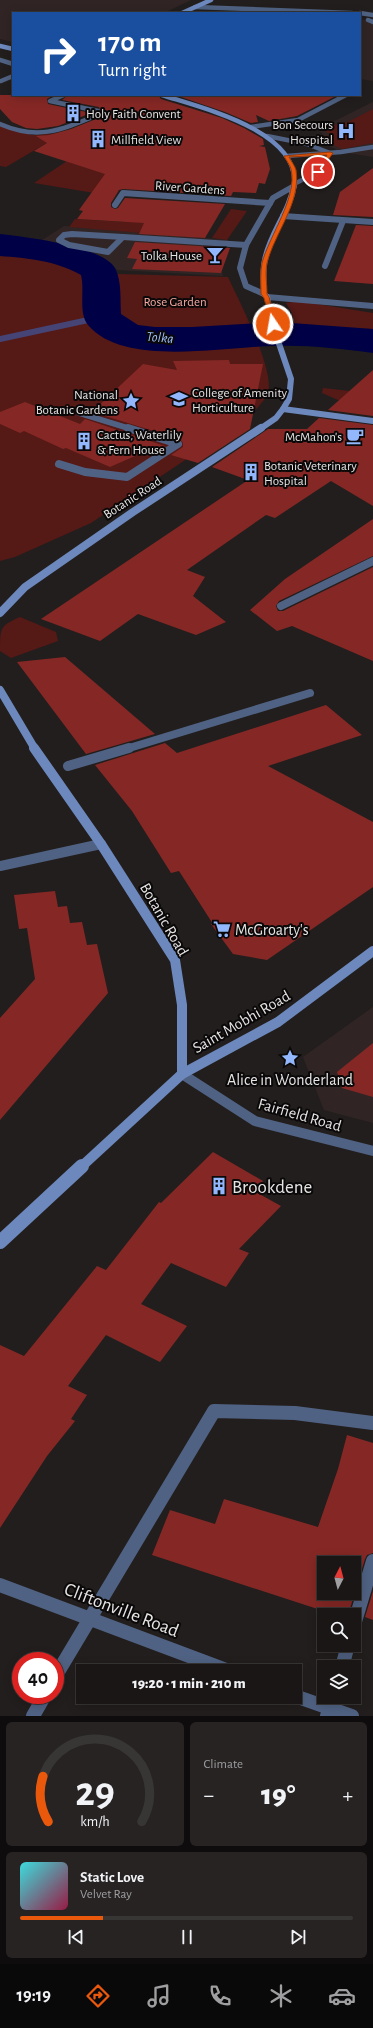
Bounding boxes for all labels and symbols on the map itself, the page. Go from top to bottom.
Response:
building icon: Holy Faith Convent [63,103,83,123]
place label: Holy Faith Convent [86,108,181,121]
place label: Bon Secours Hospital [272,119,333,147]
hospital icon: Bon Secours Hospital [336,121,356,141]
building icon: Millfield View [88,129,108,149]
place label: Millfield View [111,134,182,147]
pin [301,155,335,189]
street label: River Gardens [155,180,225,197]
bar icon: Tolka House [205,245,225,265]
place label: Tolka House [141,250,202,263]
park label: Rose Garden [143,296,207,309]
position arrow [252,303,294,345]
water label: Tolka [146,330,174,346]
place label: College of Amenity Horticulture [192,387,288,415]
place label: National Botanic Gardens [36,389,118,417]
school or university icon: College of Amenity Horticulture [169,389,189,409]
place icon: National Botanic Gardens [121,391,141,411]
cafe icon: McMahon's [345,426,365,446]
place label: Cactus, Waterlily & Fern House [97,429,182,457]
building icon: Cactus, Waterlily & Fern House [74,431,94,451]
place label: McMahon's [285,431,342,444]
place label: Botanic Veterinary Hospital [264,460,357,488]
building icon: Botanic Veterinary Hospital [241,462,261,482]
street label: Botanic Road [102,475,164,522]
street label: Botanic Road [137,880,191,959]
supermarket icon: McGroarty's [212,919,232,939]
place label: McGroarty's [235,922,309,939]
street label: Saint Mobhi Road [190,988,293,1056]
place icon: Alice in Wonderland [280,1048,300,1068]
place label: Alice in Wonderland [227,1072,353,1088]
street label: Fairfield Road [256,1095,343,1134]
building icon: Brookdene [209,1176,229,1196]
place label: Brookdene [232,1178,312,1197]
north arrow [317,1556,361,1600]
street label: Cliftonville Road [61,1580,182,1641]
speed limit sign: 40 [12,1652,64,1704]

